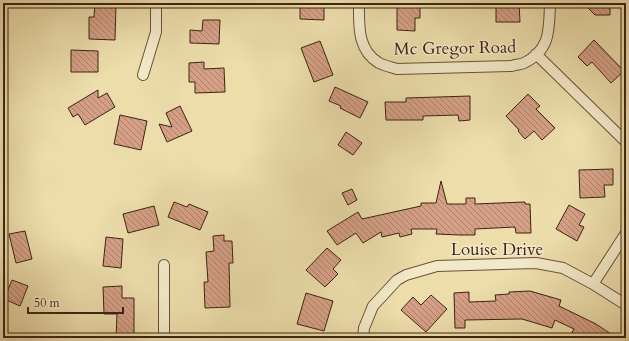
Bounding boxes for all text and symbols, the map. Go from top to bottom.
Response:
street label: Mc Gregor Road [394,35,516,61]
street label: Louise Drive [451,238,543,261]
scale bar [28,289,123,315]
text: 50 m [34,295,61,311]

